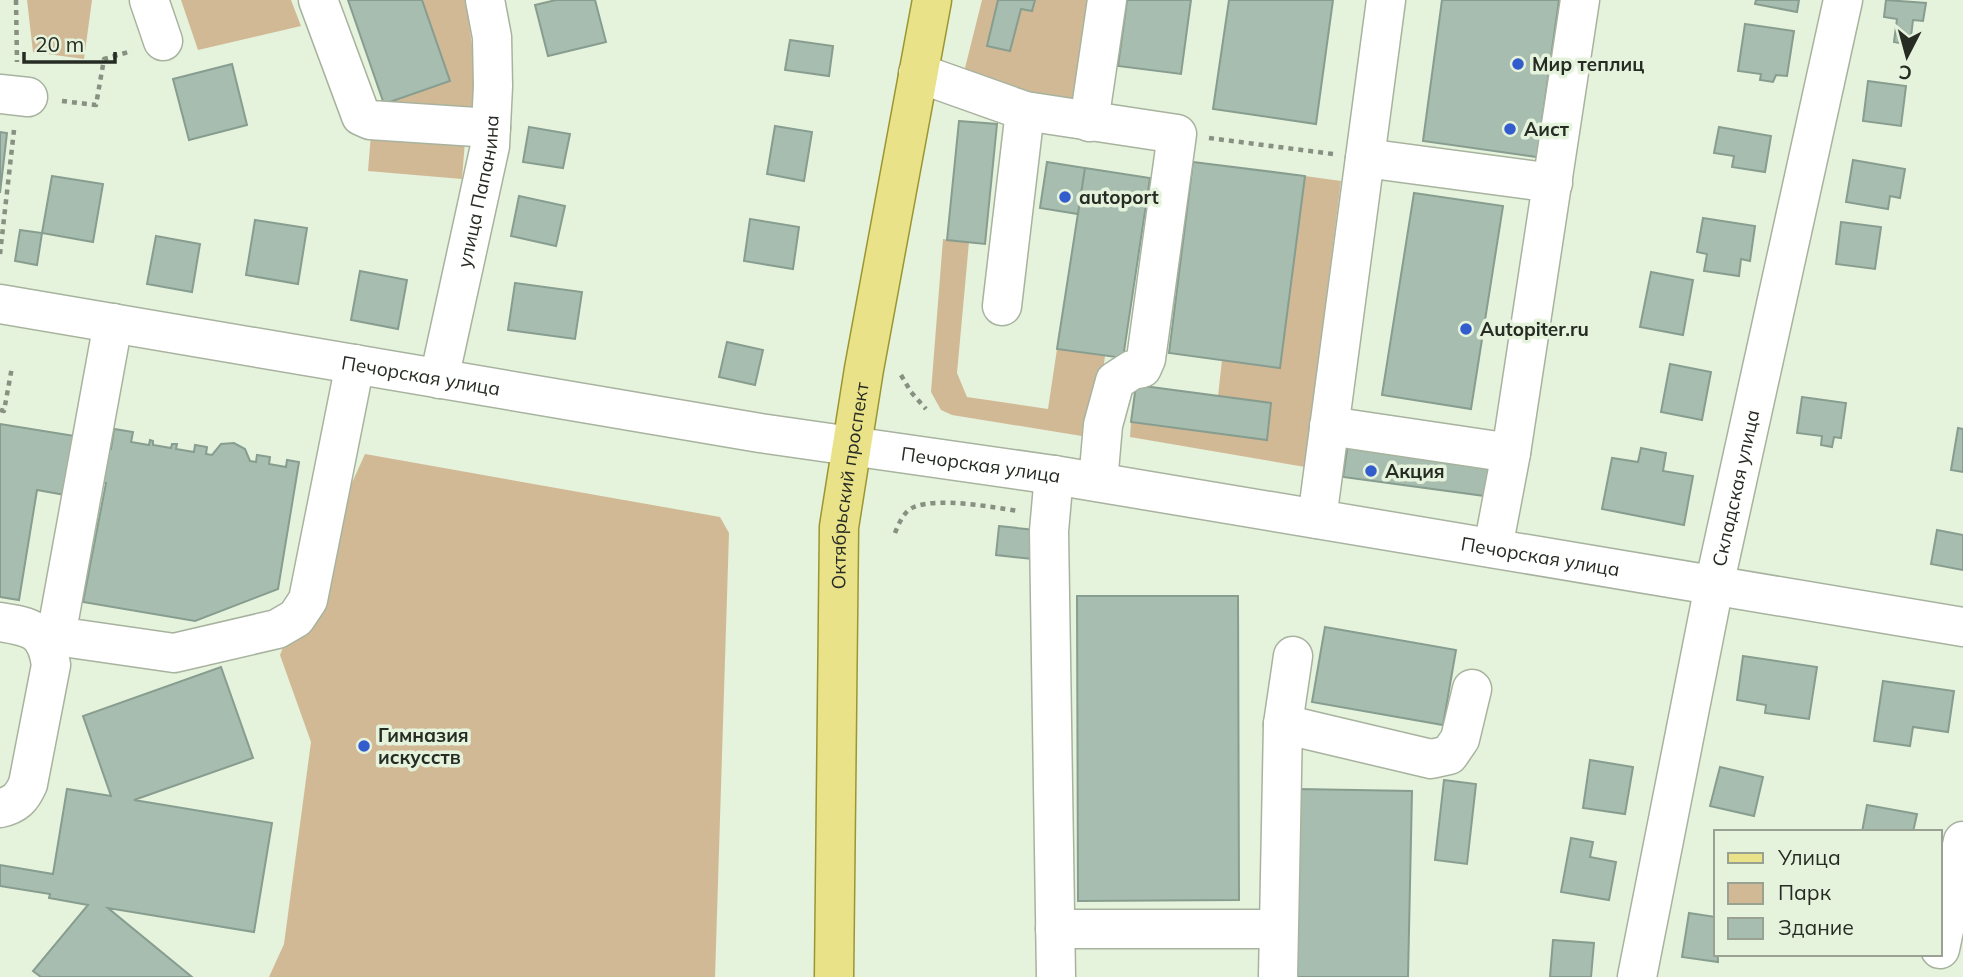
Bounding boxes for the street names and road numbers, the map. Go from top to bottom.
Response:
street label: улица Папанина [452,114,504,270]
street label: Печорская улица [340,350,502,401]
street label: Октябрьский проспект [826,380,874,590]
street label: Складская улица [1707,407,1764,568]
street label: Печорская улица [900,441,1062,488]
street label: Печорская улица [1459,531,1622,581]

